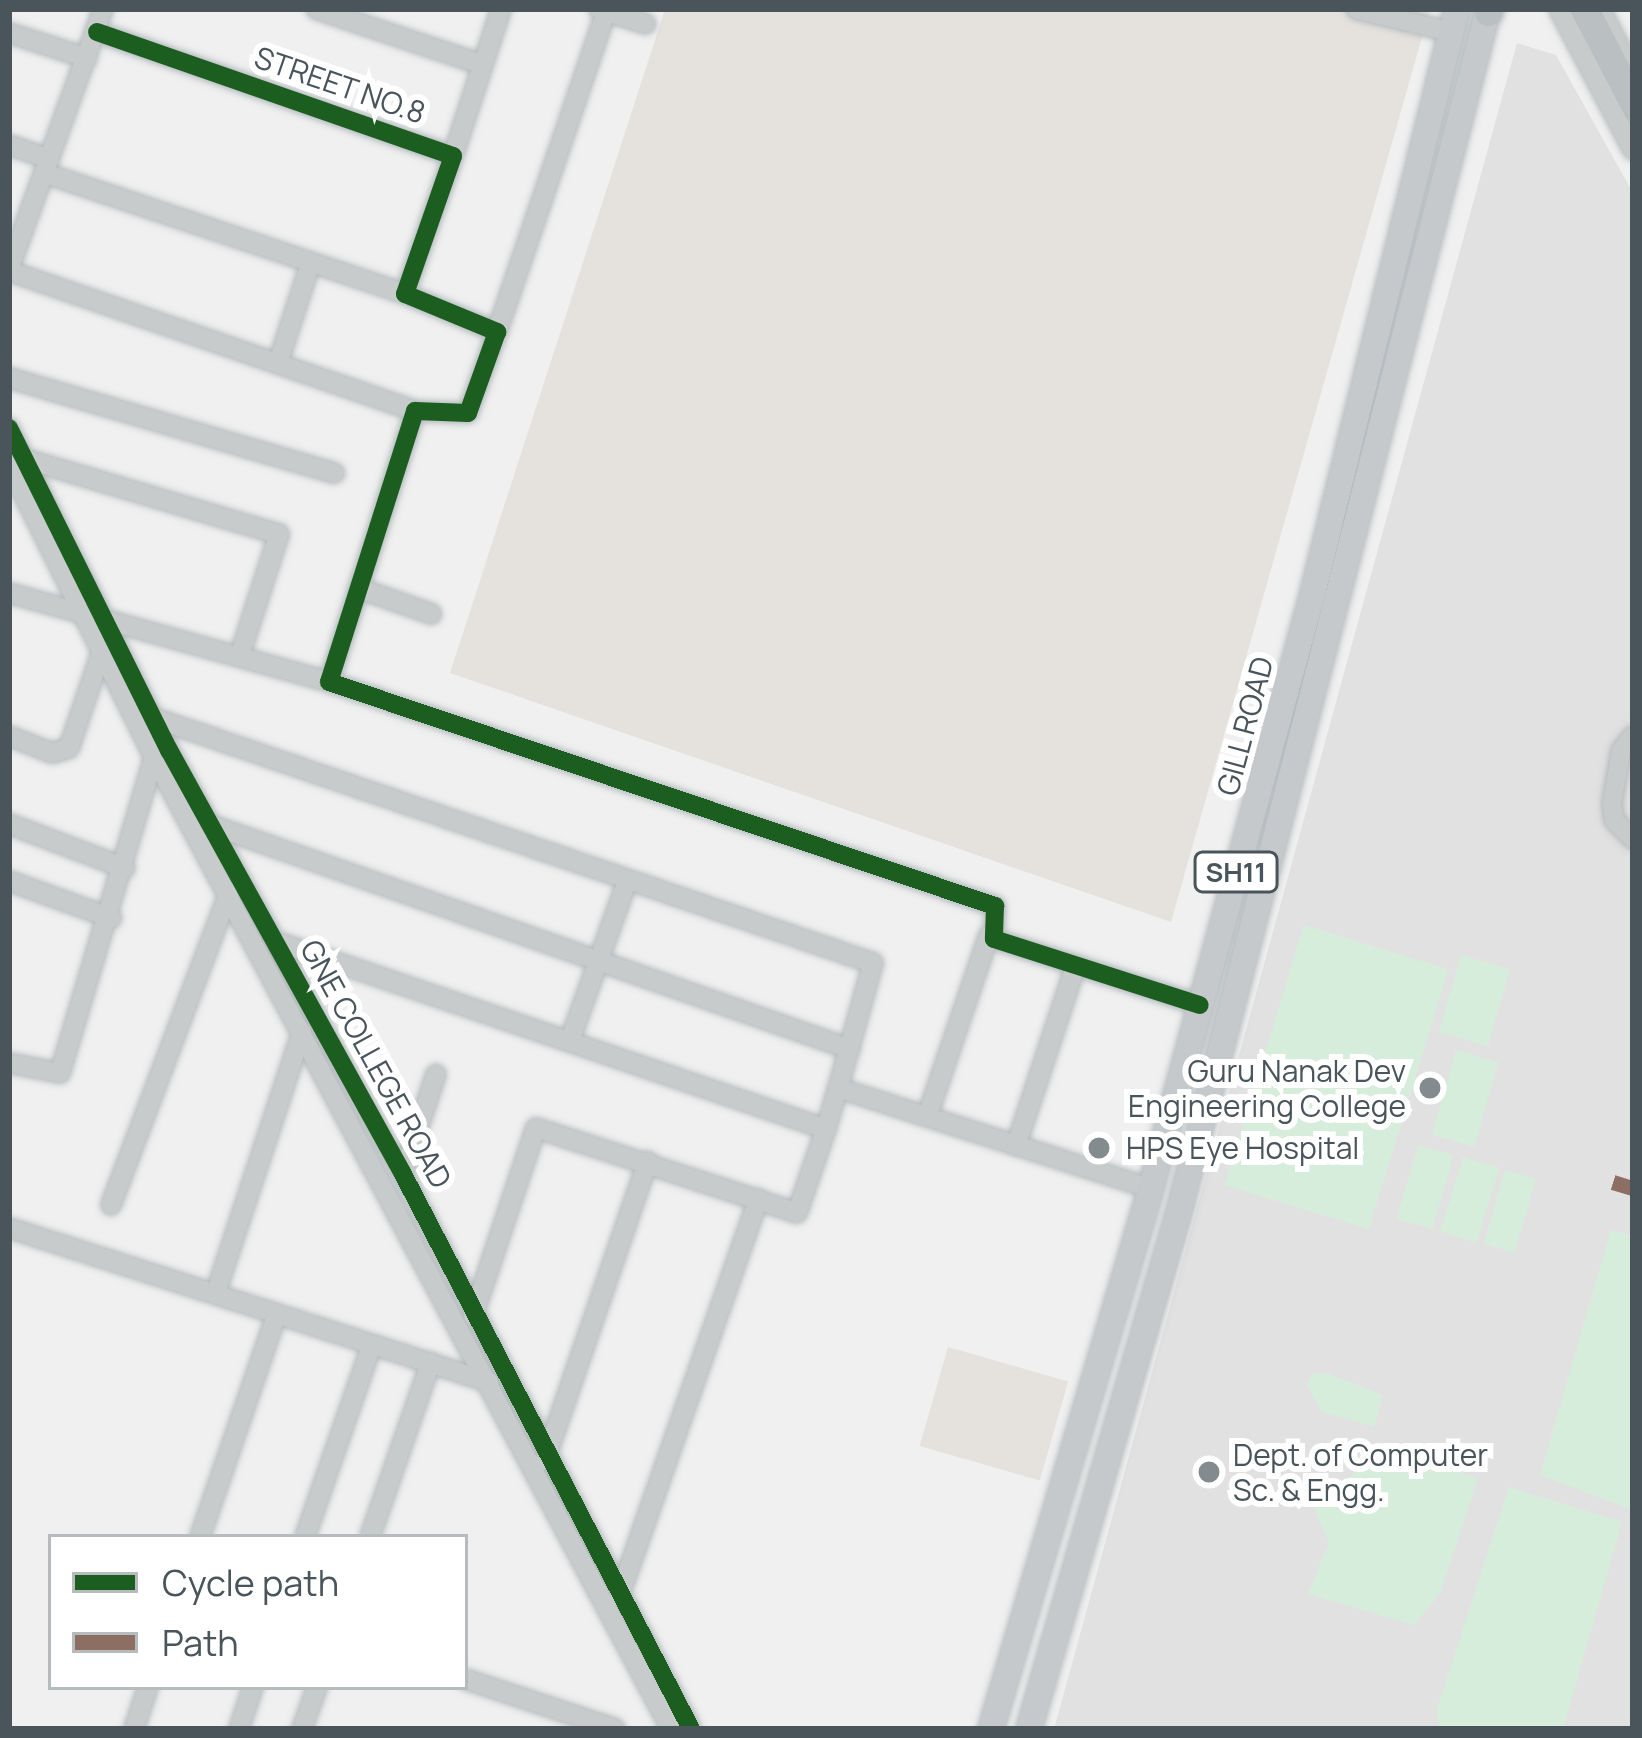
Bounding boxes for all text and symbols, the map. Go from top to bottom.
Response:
street label: STREET NO.8 [249,39,431,131]
street label: GILL ROAD [1209,652,1281,800]
road number: SH11 [1191,851,1281,893]
street label: GNE COLLEGE ROAD [293,934,459,1194]
place label: Guru Nanak Dev Engineering College [1128,1053,1406,1124]
marker: Guru Nanak Dev Engineering College [1417,1075,1443,1101]
place label: HPS Eye Hospital [1126,1130,1359,1166]
marker: HPS Eye Hospital [1083,1132,1115,1164]
place label: Dept. of Computer Sc. & Engg. [1233,1437,1488,1508]
marker: Dept. of Computer Sc. & Engg. [1196,1459,1222,1485]
legend [48,1534,468,1690]
text: Cycle path [162,1558,339,1607]
text: Path [162,1618,239,1667]

